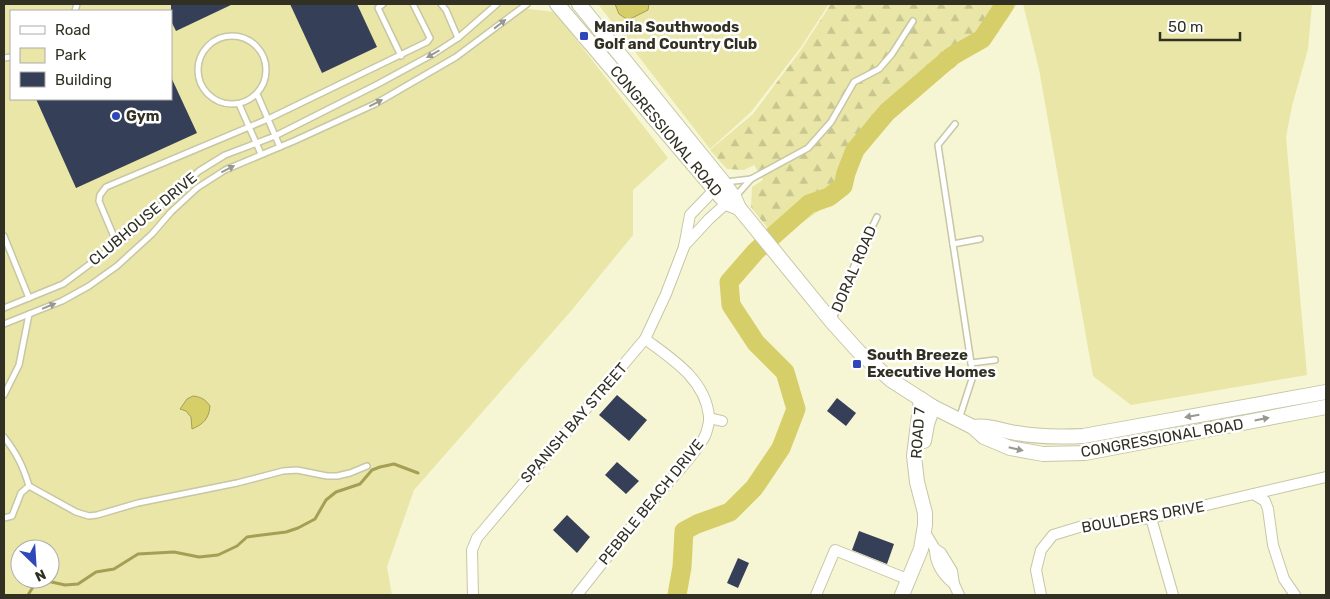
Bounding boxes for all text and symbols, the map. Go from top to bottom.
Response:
legend [10,10,172,100]
scale bar [1160,10,1240,42]
place label: Manila Southwoods Golf and Country Club [594,18,757,53]
text: 50 m [1168,18,1203,36]
one-way arrow [493,19,507,29]
text: Road [55,21,91,39]
marker: Manila Southwoods Golf and Country Club [578,30,590,42]
text: Park [55,46,86,64]
one-way arrow [426,49,439,58]
street label: CONGRESSIONAL ROAD [606,62,726,200]
text: Building [55,71,112,89]
one-way arrow [369,99,384,107]
place label: Gym [126,107,160,125]
marker: Gym [110,110,122,122]
one-way arrow [221,165,235,173]
street label: CLUBHOUSE DRIVE [85,169,201,269]
street label: DORAL ROAD [828,223,880,315]
one-way arrow [42,301,56,309]
place label: South Breeze Executive Homes [867,346,996,381]
marker: South Breeze Executive Homes [851,358,863,370]
street label: SPANISH BAY STREET [517,359,631,487]
street label: ROAD 7 [907,406,929,459]
one-way arrow [1184,413,1200,421]
street label: CONGRESSIONAL ROAD [1079,415,1245,461]
one-way arrow [1254,415,1270,423]
street label: PEBBLE BEACH DRIVE [595,436,707,568]
one-way arrow [1008,445,1023,453]
street label: BOULDERS DRIVE [1080,497,1206,537]
north arrow [10,539,60,589]
text: N [32,565,48,585]

